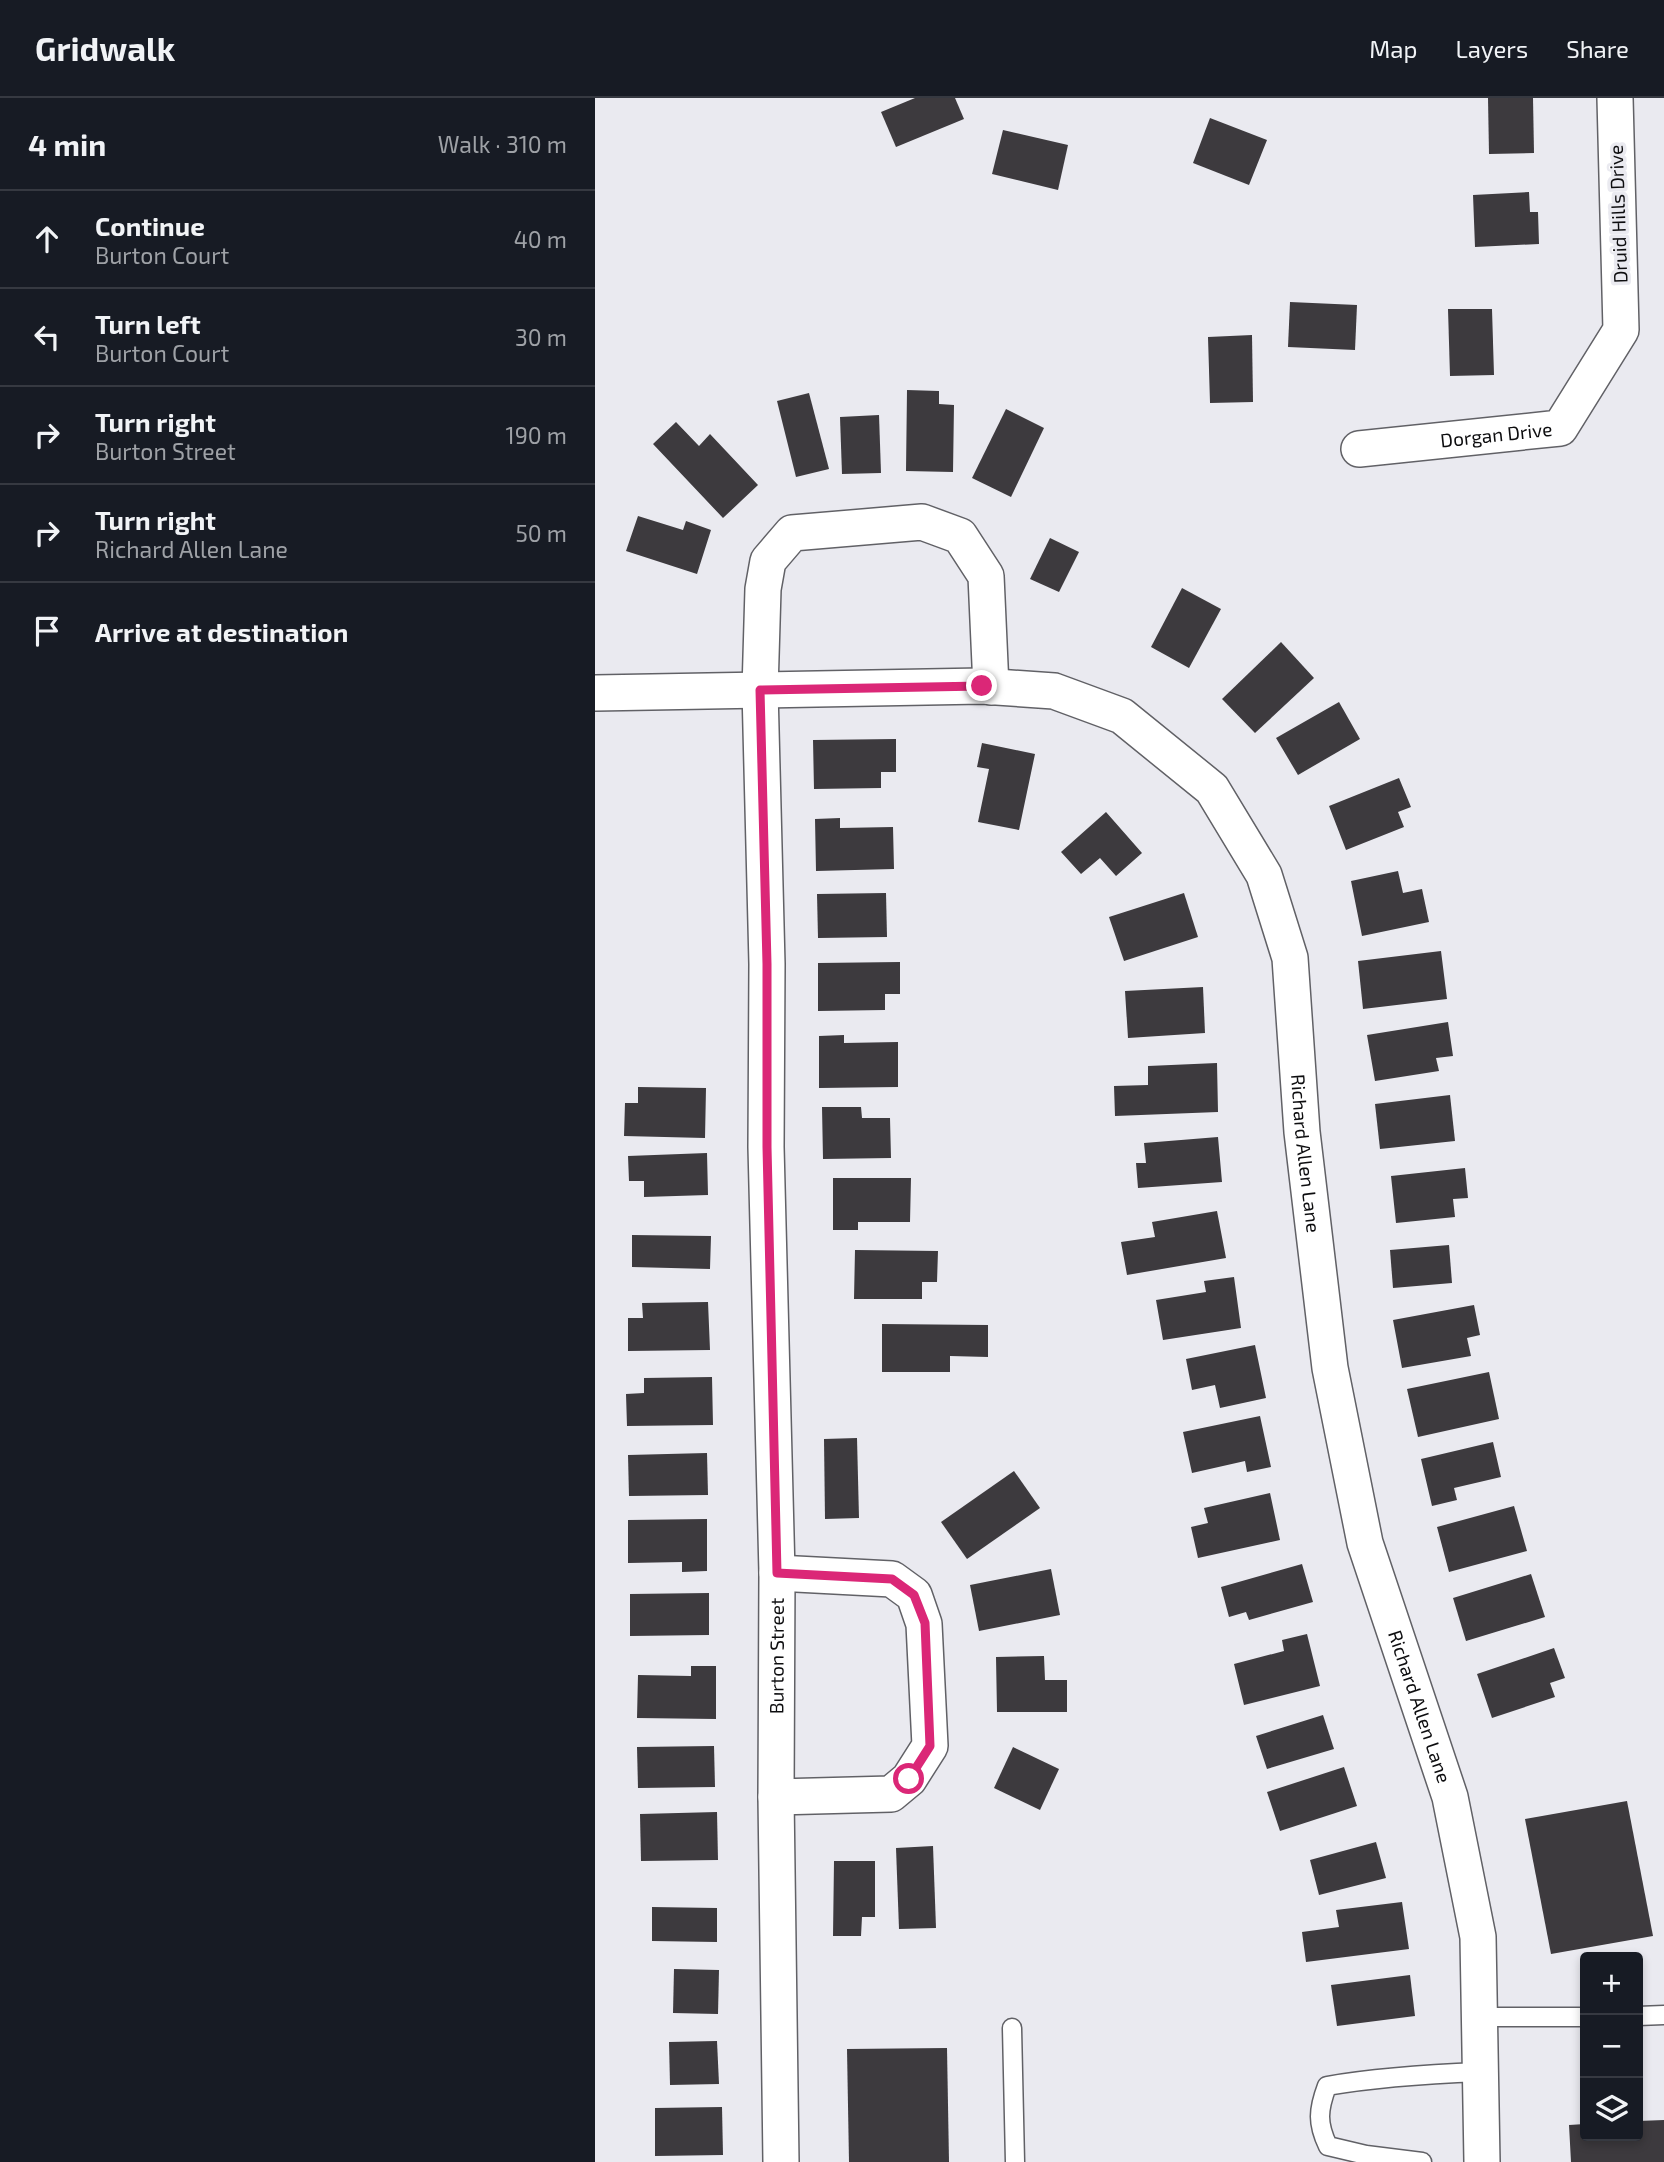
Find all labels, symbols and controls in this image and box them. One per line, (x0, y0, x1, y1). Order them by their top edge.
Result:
text: Gridwalk (35, 28, 175, 68)
text: Map (1369, 34, 1417, 63)
text: Layers (1455, 34, 1528, 63)
text: Share (1566, 34, 1629, 63)
text: 4 min (28, 126, 106, 162)
text: Walk · 310 m (438, 130, 567, 158)
street label: Druid Hills Drive (1604, 144, 1631, 284)
text: Continue (95, 210, 205, 241)
icon: ahead (28, 220, 66, 258)
text: 40 m (514, 225, 567, 253)
text: Burton Court (95, 241, 229, 269)
text: Turn left (95, 308, 201, 339)
icon: left (28, 318, 66, 356)
text: 30 m (515, 323, 567, 351)
text: Burton Court (95, 339, 229, 367)
text: Turn right (95, 406, 216, 437)
icon: right (28, 416, 66, 454)
street label: Dorgan Drive (1439, 417, 1553, 451)
text: 190 m (506, 421, 567, 449)
text: Burton Street (95, 437, 236, 465)
text: Turn right (95, 504, 216, 535)
icon: right (28, 514, 66, 552)
text: 50 m (516, 519, 567, 547)
text: Richard Allen Lane (95, 535, 288, 563)
icon: arrive (28, 612, 66, 650)
text: Arrive at destination (95, 616, 348, 647)
route end (966, 670, 997, 701)
street label: Richard Allen Lane (1287, 1073, 1326, 1234)
street label: Burton Street (764, 1598, 788, 1714)
street label: Richard Allen Lane (1384, 1627, 1456, 1786)
route start (893, 1763, 924, 1794)
map controls (1580, 1952, 1643, 2141)
button: + (1580, 1952, 1643, 2015)
button: − (1580, 2015, 1643, 2078)
button: layers (1580, 2078, 1643, 2141)

